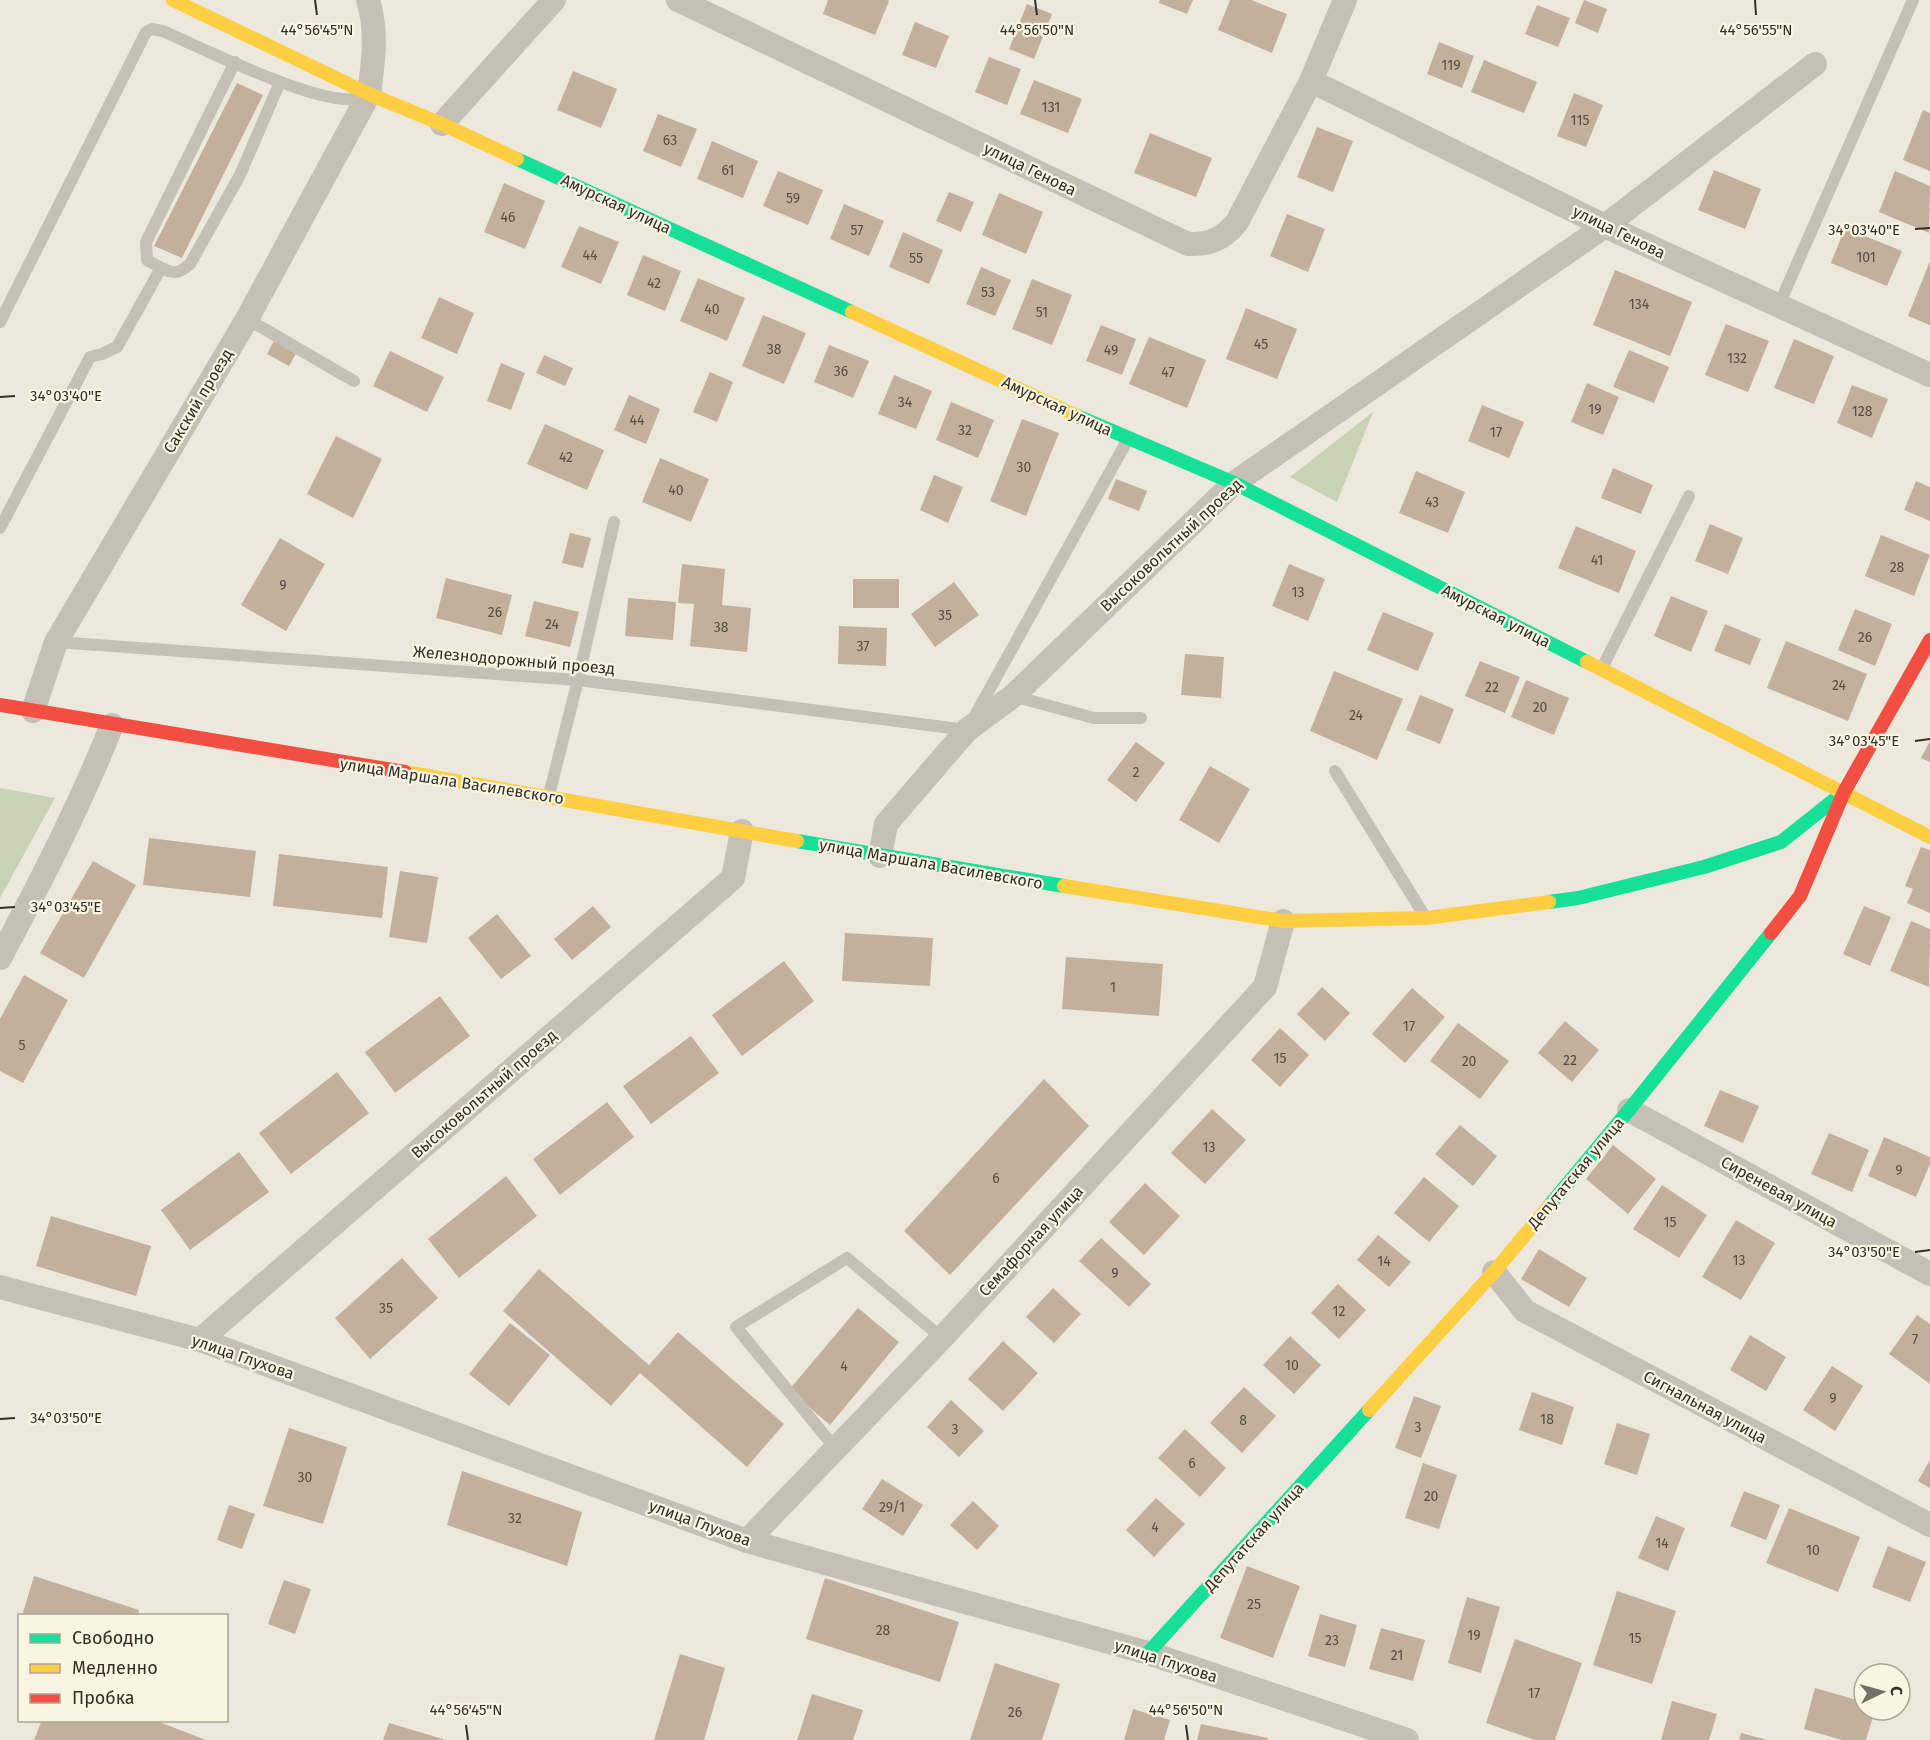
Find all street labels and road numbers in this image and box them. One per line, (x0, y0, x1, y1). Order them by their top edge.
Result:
street label: улица Генова (981, 138, 1079, 200)
street label: Амурская улица (558, 170, 674, 238)
street label: улица Генова (1570, 201, 1668, 263)
street label: Сакский проезд (159, 345, 237, 457)
street label: Амурская улица (999, 372, 1115, 440)
street label: Высоковольтный проезд (1096, 474, 1246, 616)
street label: Амурская улица (1439, 580, 1553, 652)
street label: Железнодорожный проезд (412, 642, 616, 678)
street label: улица Маршала Василевского (339, 754, 565, 808)
street label: улица Маршала Василевского (818, 835, 1044, 893)
street label: Высоковольтный проезд (407, 1026, 561, 1162)
street label: Депутатская улица (1523, 1113, 1628, 1233)
street label: Сиреневая улица (1718, 1152, 1840, 1232)
street label: Семафорная улица (975, 1182, 1087, 1300)
street label: улица Глухова (189, 1331, 297, 1383)
street label: Сигнальная улица (1640, 1367, 1770, 1447)
street label: Депутатская улица (1200, 1479, 1308, 1596)
street label: улица Глухова (646, 1496, 754, 1550)
street label: улица Глухова (1112, 1635, 1220, 1687)

